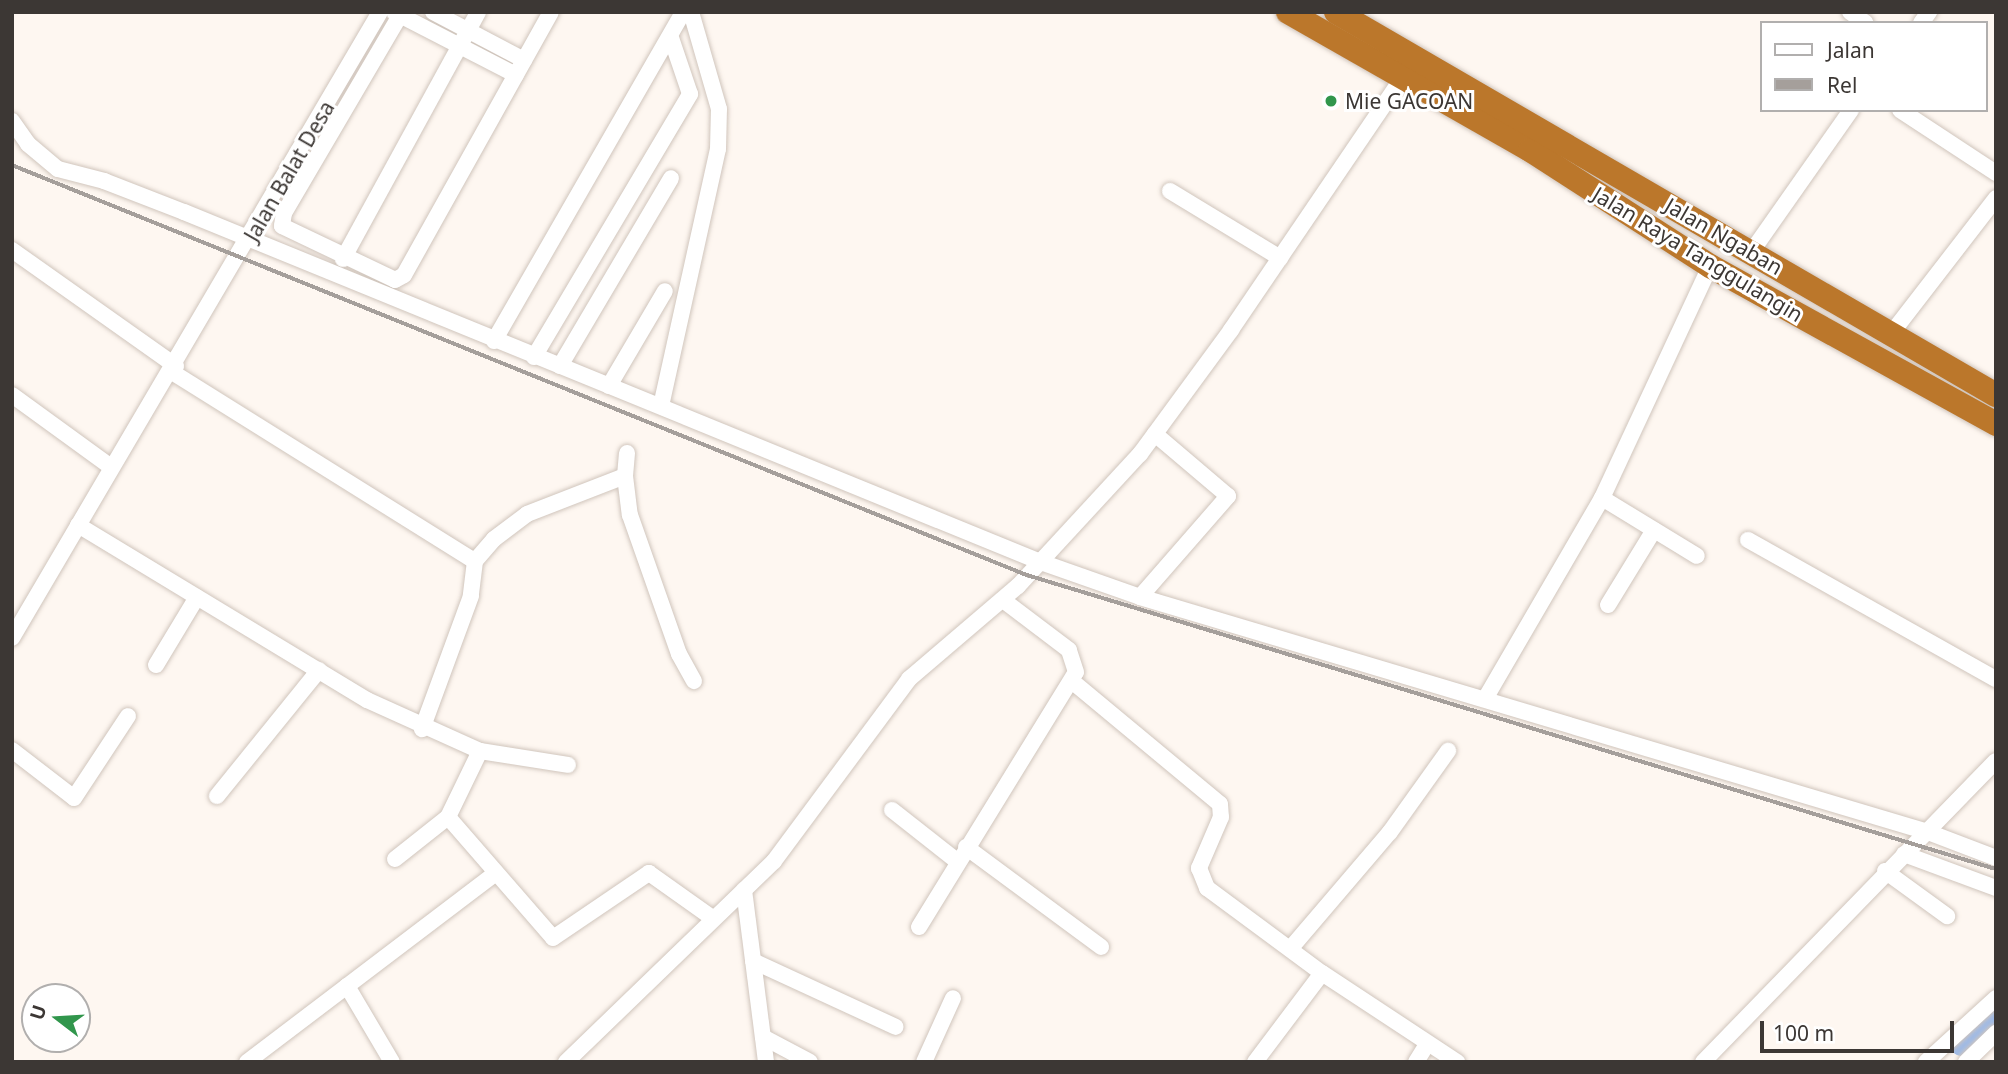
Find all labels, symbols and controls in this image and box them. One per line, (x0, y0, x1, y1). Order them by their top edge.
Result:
legend (1759, 21, 1987, 112)
text: Jalan (1827, 36, 1875, 64)
text: Rel (1827, 71, 1857, 99)
place label: Mie GACOAN (1345, 88, 1473, 114)
marker: Mie GACOAN (1323, 93, 1339, 109)
street label: Jalan Balat Desa (239, 96, 339, 246)
street label: Jalan Raya Tanggulangin (1588, 181, 1808, 327)
street label: Jalan Ngaban (1661, 192, 1787, 280)
north arrow (21, 983, 91, 1053)
text: U (23, 1002, 52, 1023)
scale bar (1763, 1007, 1957, 1052)
text: 100 m (1773, 1019, 1834, 1047)

